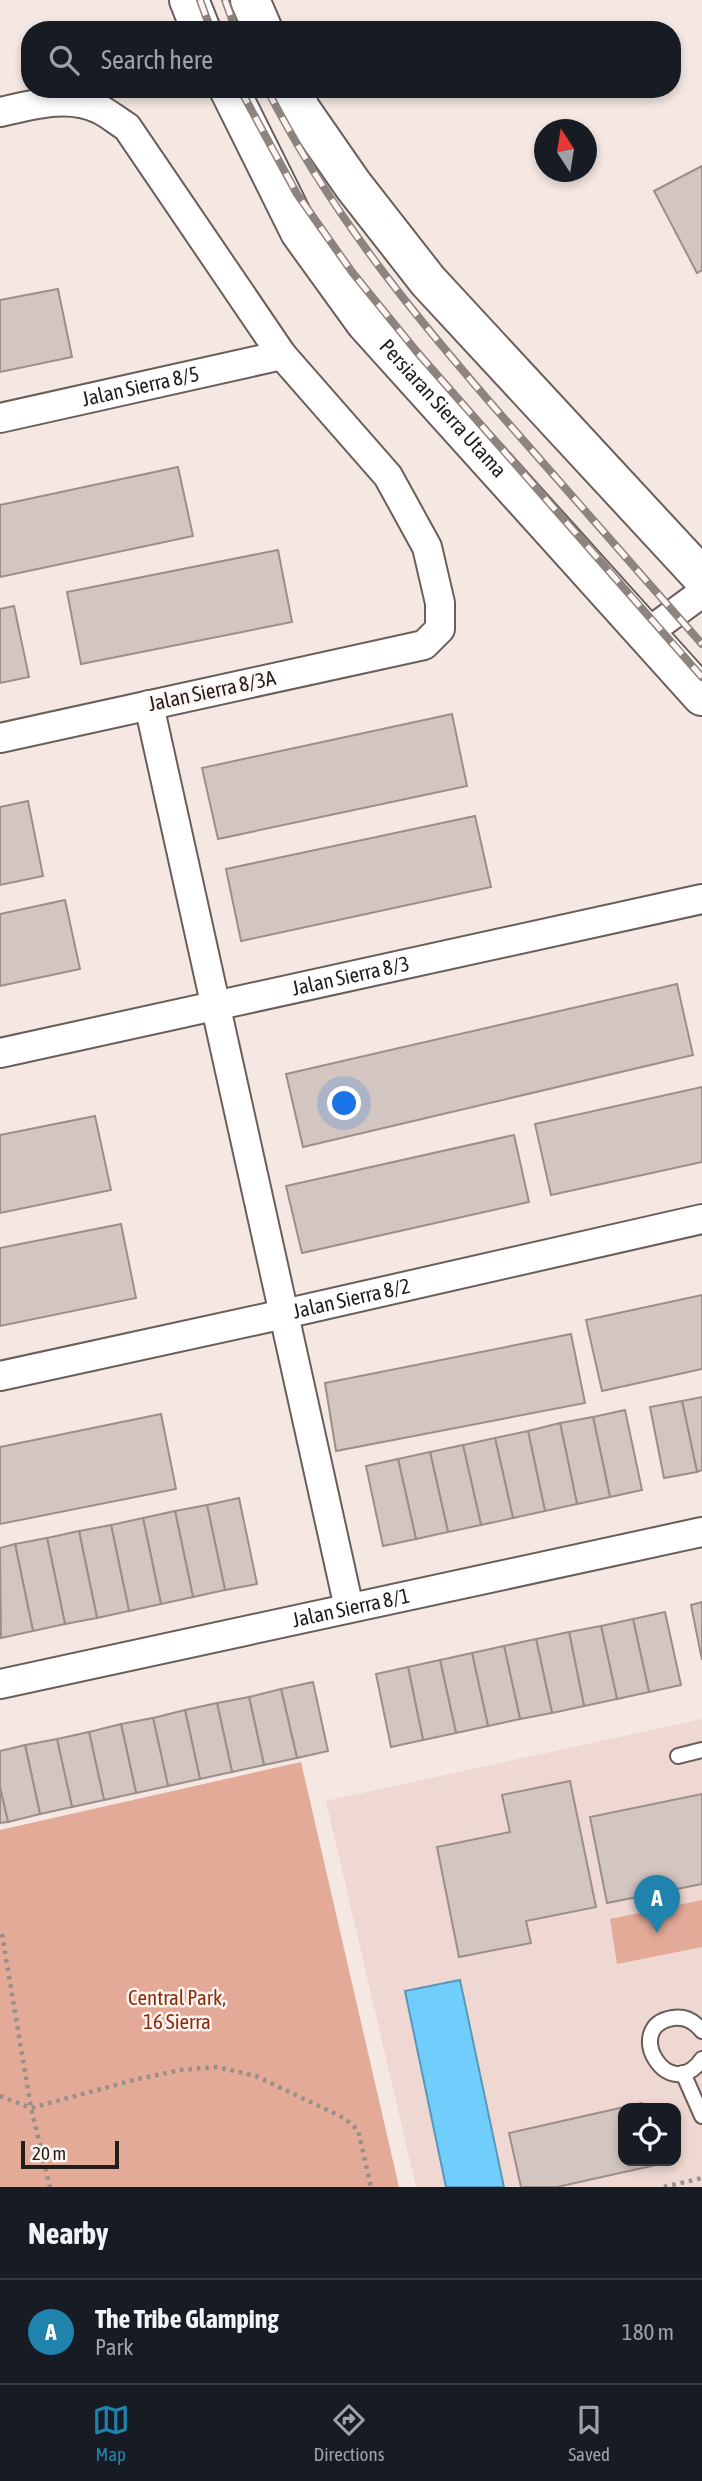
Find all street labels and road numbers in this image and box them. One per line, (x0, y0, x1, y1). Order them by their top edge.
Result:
street label: Persiaran Sierra Utama (375, 334, 512, 482)
street label: Jalan Sierra 8/5 (79, 361, 201, 410)
street label: Jalan Sierra 8/3A (146, 665, 278, 715)
street label: Jalan Sierra 8/3 (289, 951, 411, 1000)
street label: Jalan Sierra 8/2 (290, 1273, 412, 1323)
street label: Jalan Sierra 8/1 (290, 1583, 412, 1631)

